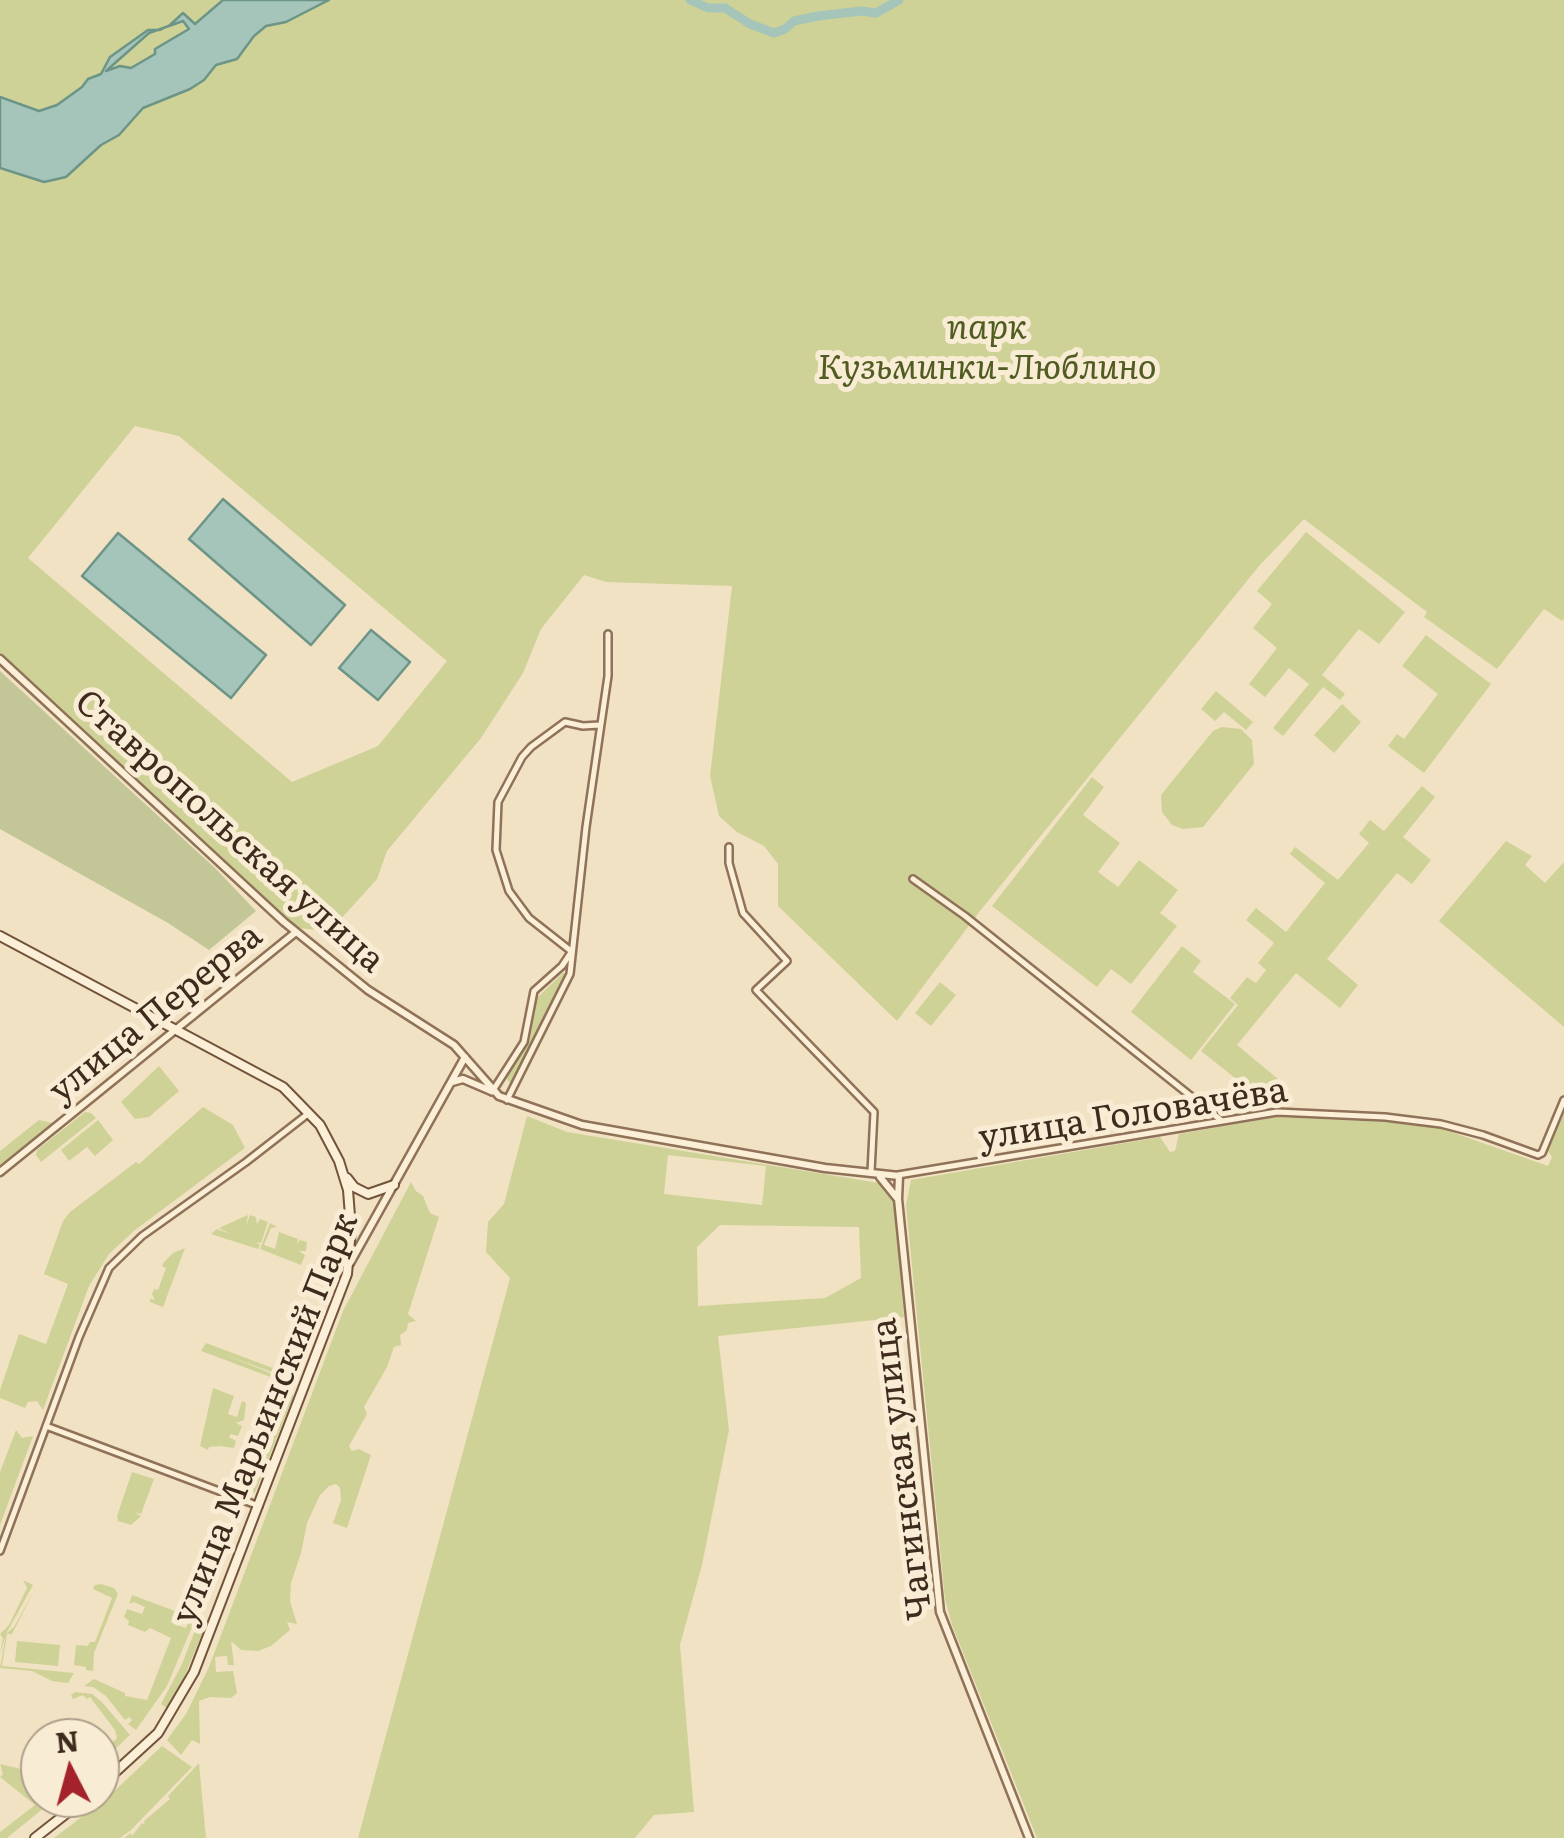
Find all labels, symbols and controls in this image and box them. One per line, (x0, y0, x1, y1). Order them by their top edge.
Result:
park label: парк Кузьминки-Люблино (817, 308, 1157, 390)
street label: Ставропольская улица (65, 682, 393, 982)
street label: улица Перерва (41, 915, 271, 1113)
street label: улица Головачёва (976, 1070, 1290, 1160)
street label: улица Марьинский Парк (164, 1207, 368, 1631)
street label: Чагинская улица (864, 1316, 942, 1622)
north arrow (20, 1718, 120, 1818)
text: N (53, 1718, 81, 1762)

